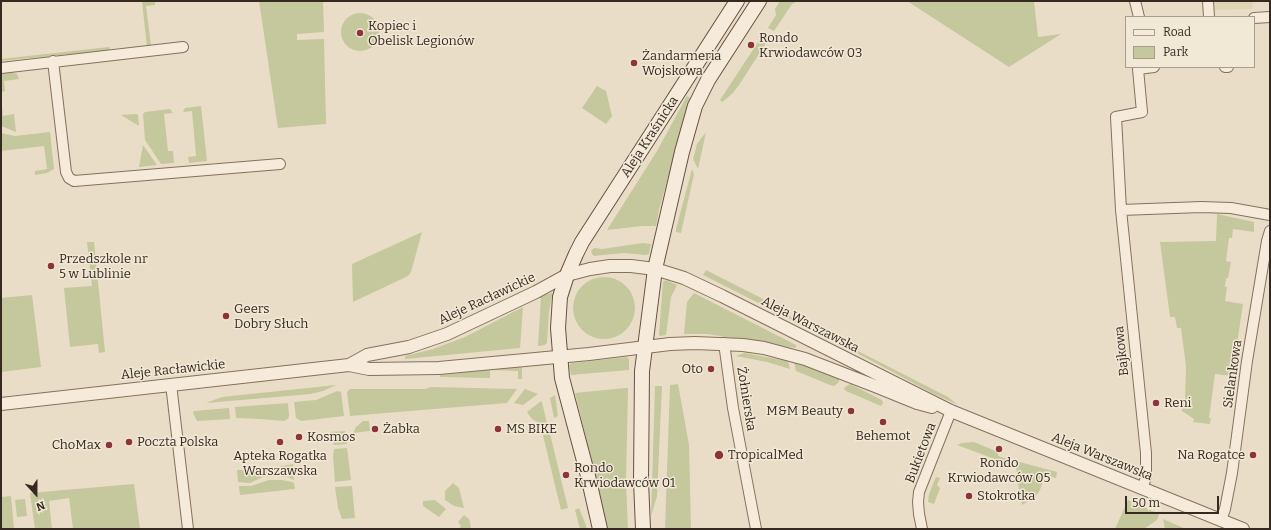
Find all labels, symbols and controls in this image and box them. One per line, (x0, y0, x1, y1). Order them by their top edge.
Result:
legend (1125, 16, 1255, 68)
place label: Kopiec i Obelisk Legionów (368, 18, 474, 49)
text: Road (1163, 25, 1191, 39)
marker: Kopiec i Obelisk Legionów (355, 28, 365, 38)
place label: Rondo Krwiodawców 03 (759, 30, 862, 61)
marker: Rondo Krwiodawców 03 (746, 40, 756, 50)
text: Park (1163, 45, 1188, 59)
place label: Żandarmeria Wojskowa (642, 48, 721, 79)
marker: Żandarmeria Wojskowa (629, 58, 639, 68)
street label: Aleja Kraśnicka (618, 94, 682, 180)
place label: Przedszkole nr 5 w Lublinie (59, 251, 148, 282)
marker: Przedszkole nr 5 w Lublinie (46, 261, 56, 271)
street label: Aleje Racławickie (436, 270, 538, 328)
street label: Aleja Warszawska (759, 294, 861, 356)
place label: Geers Dobry Słuch (234, 301, 308, 332)
marker: Geers Dobry Słuch (221, 311, 231, 321)
street label: Bajkowa (1112, 325, 1132, 377)
street label: Sielankowa (1220, 339, 1246, 409)
street label: Aleje Racławickie (120, 357, 226, 383)
place label: Oto (681, 361, 703, 377)
marker: Oto (706, 364, 716, 374)
street label: Żołnierska (733, 366, 759, 432)
place label: Reni (1164, 395, 1191, 411)
marker: Reni (1151, 398, 1161, 408)
place label: M&M Beauty (766, 403, 843, 419)
marker: M&M Beauty (846, 406, 856, 416)
marker: Behemot (878, 417, 888, 427)
place label: Żabka (383, 421, 420, 437)
place label: MS BIKE (506, 421, 557, 437)
street label: Bukietowa (902, 421, 940, 485)
marker: Żabka (370, 424, 380, 434)
marker: MS BIKE (493, 424, 503, 434)
place label: Behemot (855, 428, 911, 444)
place label: Kosmos (307, 429, 355, 445)
street label: Aleja Warszawska (1049, 430, 1155, 484)
marker: Kosmos (294, 432, 304, 442)
place label: Poczta Polska (137, 434, 218, 450)
place label: ChoMax (52, 437, 101, 453)
marker: Poczta Polska (124, 437, 134, 447)
marker: Apteka Rogatka Warszawska (275, 437, 285, 447)
marker: ChoMax (104, 440, 114, 450)
marker: Rondo Krwiodawców 05 (994, 444, 1004, 454)
place label: TropicalMed (728, 447, 803, 463)
place label: Na Rogatce (1177, 447, 1245, 463)
place label: Apteka Rogatka Warszawska (233, 448, 327, 479)
marker: TropicalMed (713, 449, 725, 461)
marker: Na Rogatce (1248, 450, 1258, 460)
place label: Rondo Krwiodawców 05 (948, 455, 1050, 486)
place label: Rondo Krwiodawców 01 (574, 460, 675, 491)
marker: Rondo Krwiodawców 01 (561, 470, 571, 480)
north arrow (16, 474, 56, 514)
place label: Stokrotka (977, 488, 1035, 504)
scale bar (1127, 488, 1221, 514)
marker: Stokrotka (964, 491, 974, 501)
text: 50 m (1132, 496, 1160, 510)
text: N (34, 498, 47, 513)

